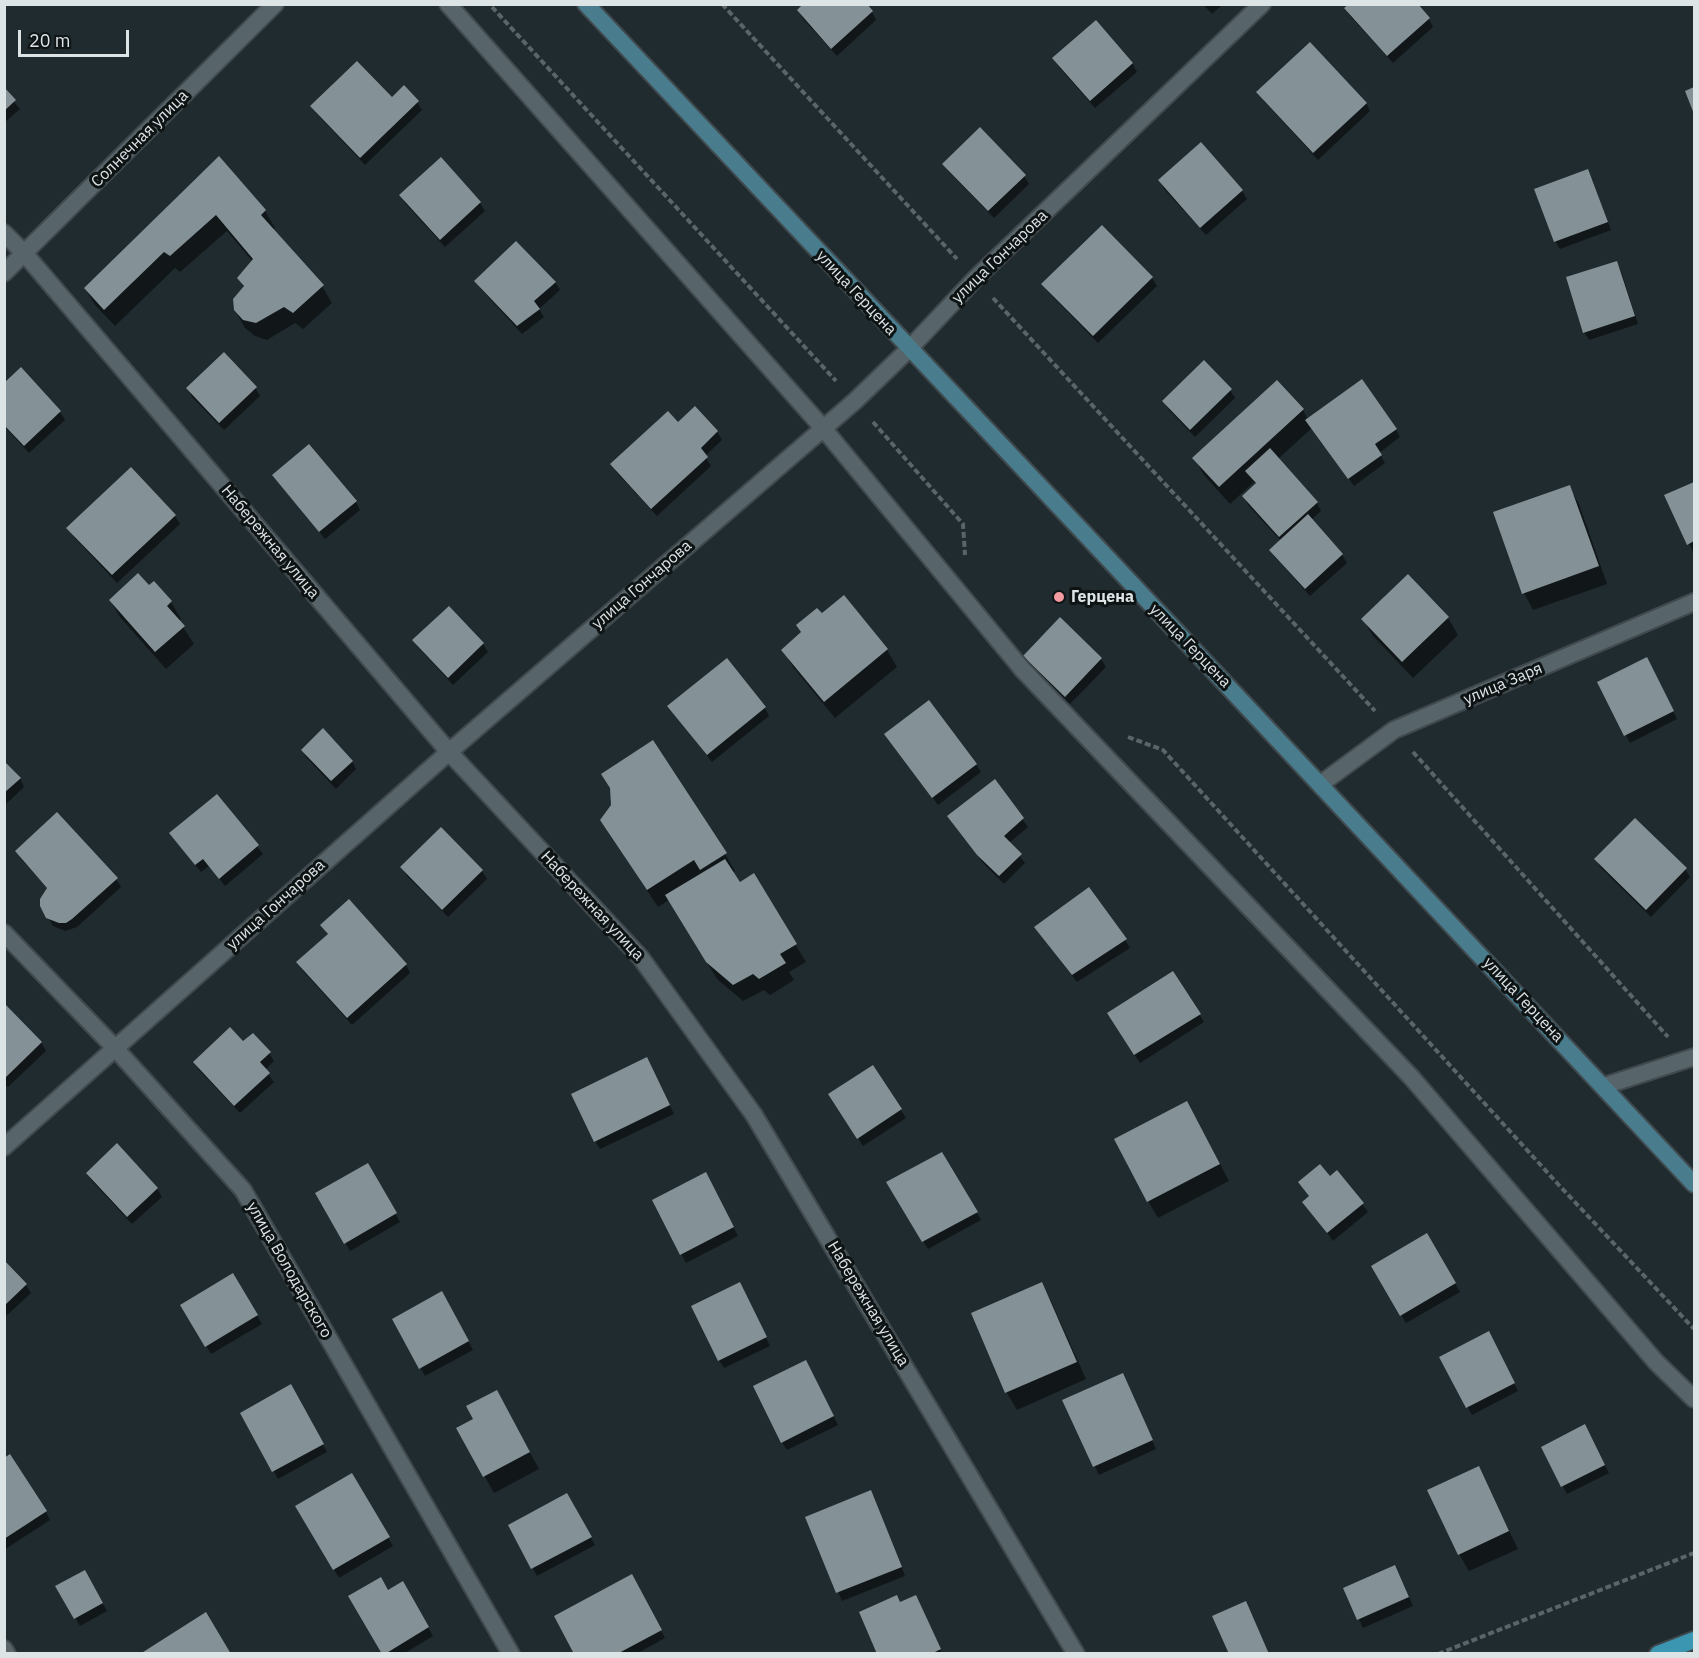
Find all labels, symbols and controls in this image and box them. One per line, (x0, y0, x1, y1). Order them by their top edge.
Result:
scale bar (21, 18, 132, 56)
text: 20 m (29, 29, 71, 52)
street label: Солнечная улица (88, 87, 192, 191)
street label: улица Гончарова (948, 206, 1052, 308)
street label: улица Герцена (812, 247, 900, 339)
street label: Набережная улица (217, 481, 323, 603)
street label: улица Гончарова (588, 537, 696, 633)
place label: Герцена (1071, 587, 1134, 607)
marker: Герцена (1052, 590, 1066, 604)
street label: улица Герцена (1145, 600, 1235, 692)
street label: улица Заря (1461, 659, 1545, 709)
street label: Набережная улица (536, 847, 648, 965)
street label: улица Гончарова (223, 856, 329, 954)
street label: улица Герцена (1479, 954, 1567, 1046)
street label: улица Володарского (242, 1199, 336, 1341)
street label: Набережная улица (823, 1238, 913, 1370)

